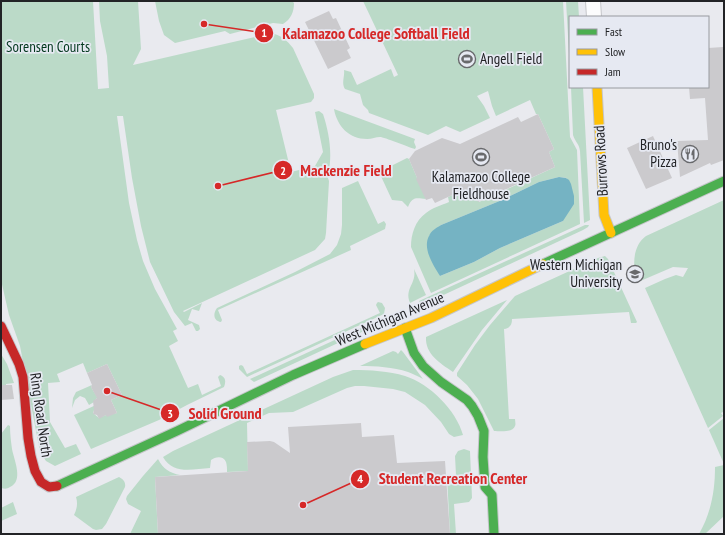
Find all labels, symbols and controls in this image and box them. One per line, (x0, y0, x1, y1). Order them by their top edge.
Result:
legend (569, 16, 709, 88)
callout: Kalamazoo College Softball Field (254, 19, 477, 47)
text: Kalamazoo College Softball Field (282, 23, 470, 43)
text: Fast (605, 24, 623, 39)
text: 1 (261, 25, 267, 40)
park label: Sorensen Courts (6, 37, 90, 56)
text: Slow (605, 44, 626, 59)
sports icon: Angell Field (457, 49, 477, 69)
place label: Angell Field (480, 49, 542, 68)
text: Jam (604, 64, 621, 79)
street label: Burrows Road (589, 125, 612, 197)
place label: Bruno's Pizza (640, 135, 677, 171)
restaurant icon: Bruno's Pizza (680, 144, 700, 164)
sports icon: Kalamazoo College Fieldhouse (471, 147, 491, 167)
callout: Mackenzie Field (273, 156, 400, 184)
text: Mackenzie Field (300, 160, 392, 180)
text: 2 (280, 163, 286, 178)
place label: Kalamazoo College Fieldhouse (432, 167, 530, 203)
place label: Western Michigan University (530, 255, 622, 291)
school or university icon: Western Michigan University (625, 264, 645, 284)
street label: West Michigan Avenue (333, 287, 447, 350)
street label: Ring Road North (26, 371, 57, 458)
callout: Solid Ground (160, 399, 270, 427)
text: Solid Ground (188, 403, 262, 423)
text: 3 (167, 406, 173, 421)
callout: Student Recreation Center (350, 465, 535, 493)
text: Student Recreation Center (379, 468, 528, 488)
text: 4 (357, 471, 363, 486)

